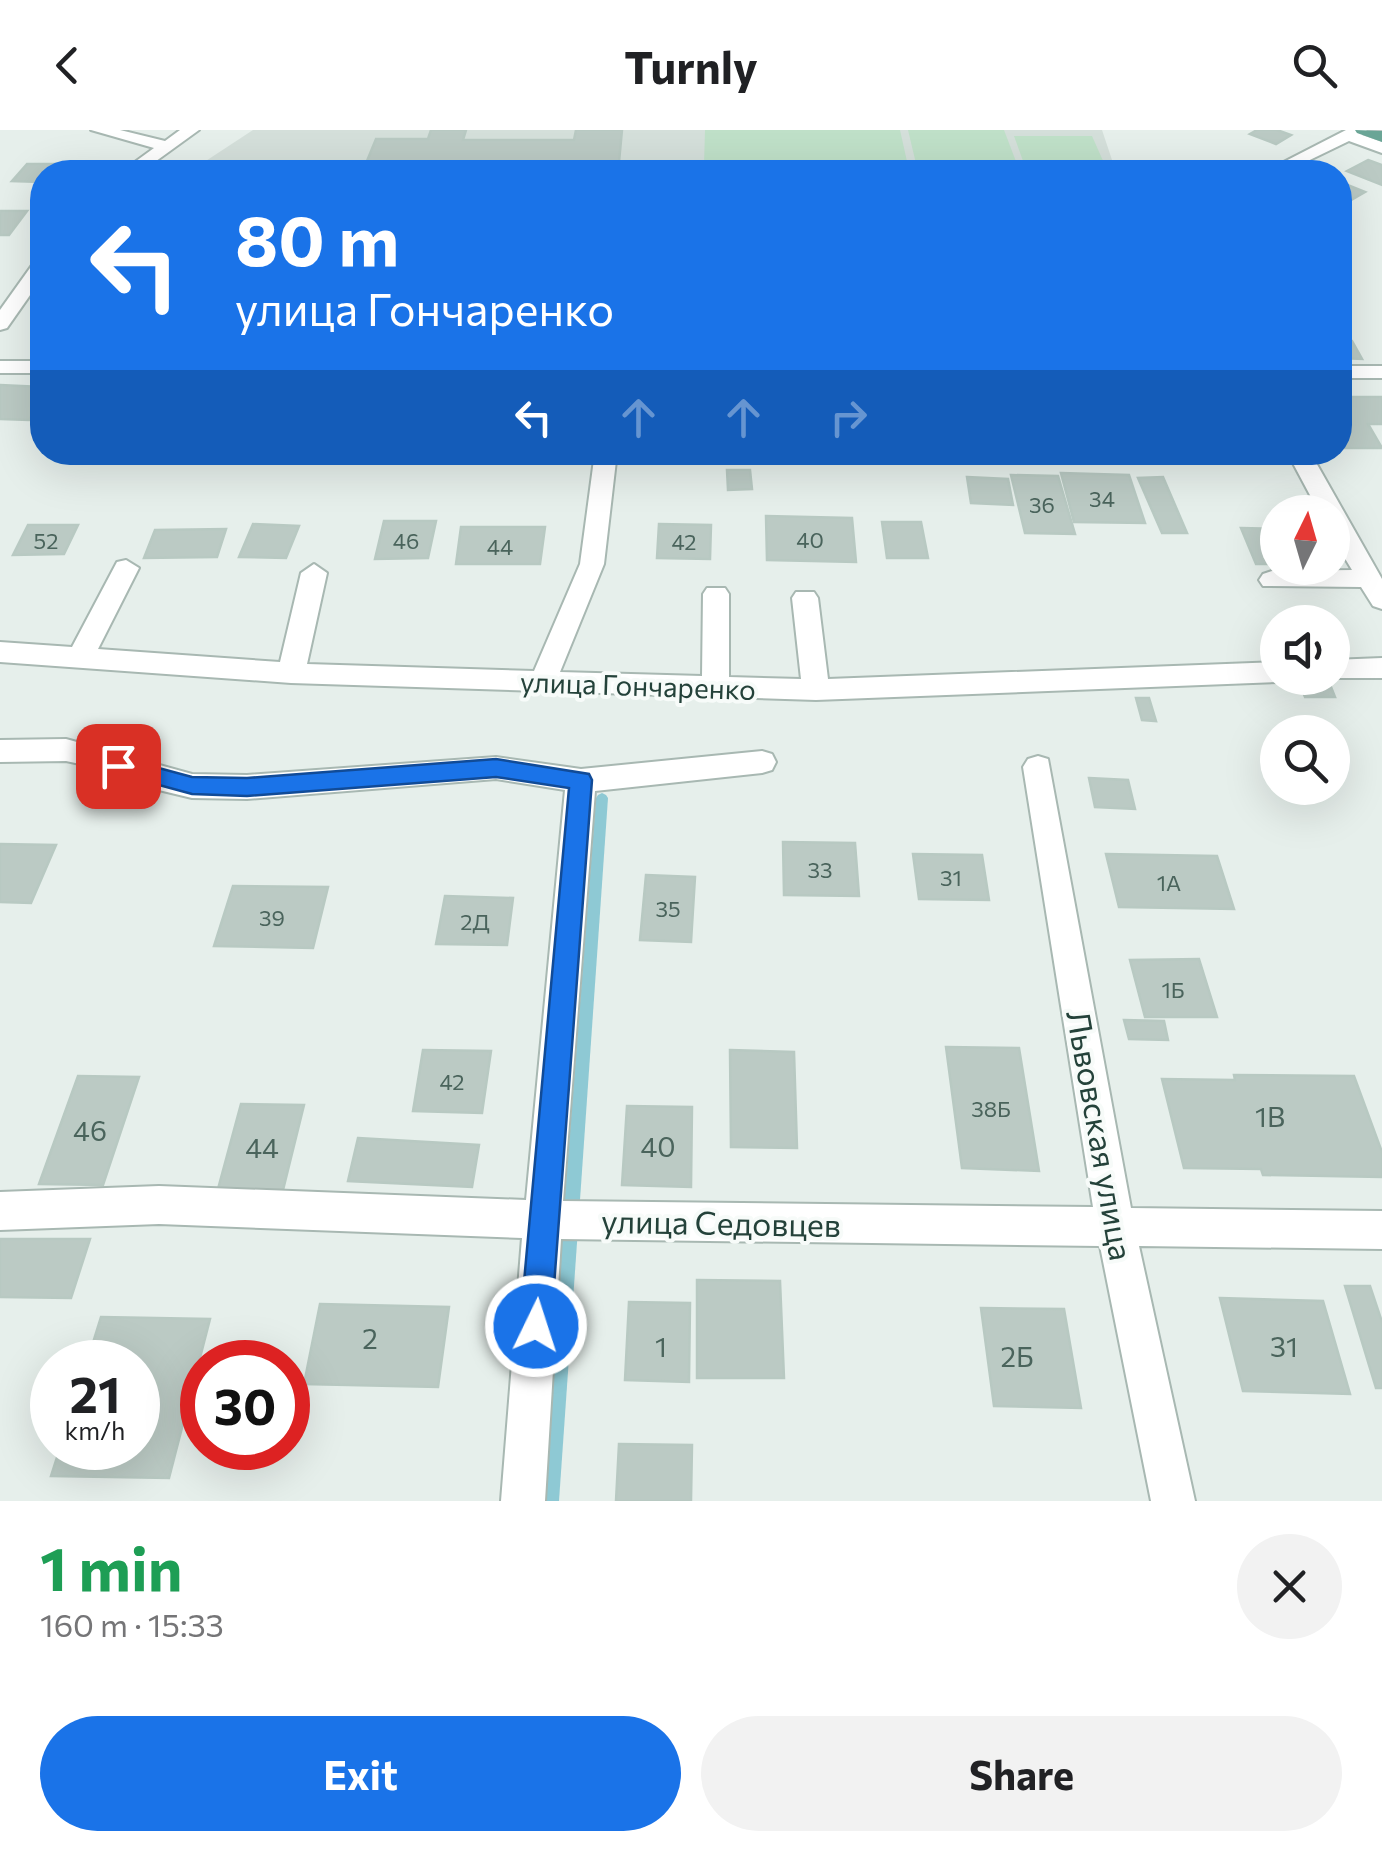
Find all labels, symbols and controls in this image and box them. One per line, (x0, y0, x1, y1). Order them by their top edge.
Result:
icon: back (40, 38, 95, 93)
text: Turnly (624, 38, 758, 93)
icon: search (1287, 38, 1342, 93)
text: 80 m (235, 195, 399, 280)
icon: left (70, 200, 200, 330)
text: улица Гончаренко (235, 280, 614, 335)
icon: left (506, 390, 561, 445)
icon: ahead (611, 390, 666, 445)
icon: ahead (716, 390, 771, 445)
icon: right (821, 390, 876, 445)
house number: 34 (1089, 485, 1115, 512)
house number: 36 (1029, 491, 1055, 518)
north arrow (1260, 495, 1350, 585)
map controls (1260, 495, 1350, 805)
house number: 40 (796, 526, 824, 553)
house number: 52 (34, 527, 58, 554)
house number: 46 (393, 527, 419, 554)
house number: 42 (671, 528, 697, 555)
house number: 44 (487, 533, 513, 560)
button: sound (1260, 605, 1350, 695)
street label: улица Гончаренко (520, 664, 756, 706)
button: search (1260, 715, 1350, 805)
pin (76, 724, 161, 809)
icon: arrive (91, 739, 146, 794)
house number: 33 (807, 856, 833, 883)
house number: 31 (940, 864, 962, 891)
house number: 1А (1157, 869, 1181, 896)
house number: 35 (655, 895, 681, 922)
house number: 39 (259, 904, 285, 931)
house number: 2Д (460, 908, 490, 935)
house number: 1Б (1161, 976, 1185, 1003)
street label: Львовская улица (1059, 1007, 1143, 1263)
house number: 42 (439, 1068, 465, 1095)
house number: 38Б (971, 1095, 1011, 1122)
house number: 1В (1255, 1099, 1285, 1133)
house number: 46 (73, 1113, 107, 1147)
house number: 40 (640, 1129, 676, 1163)
house number: 44 (245, 1130, 279, 1164)
street label: улица Седовцев (601, 1200, 841, 1244)
position arrow (484, 1274, 588, 1378)
house number: 2 (362, 1321, 378, 1355)
house number: 1 (655, 1329, 667, 1363)
house number: 31 (1270, 1329, 1298, 1363)
house number: 2Б (1000, 1339, 1034, 1373)
speed limit sign: 30 (180, 1340, 310, 1470)
text: 21 (69, 1362, 121, 1423)
text: km/h (65, 1415, 125, 1445)
text: 1 min (40, 1530, 182, 1603)
button: close (1237, 1534, 1342, 1639)
text: 160 m · 15:33 (40, 1604, 224, 1644)
button: Exit (40, 1716, 681, 1831)
button: Share (701, 1716, 1342, 1831)

